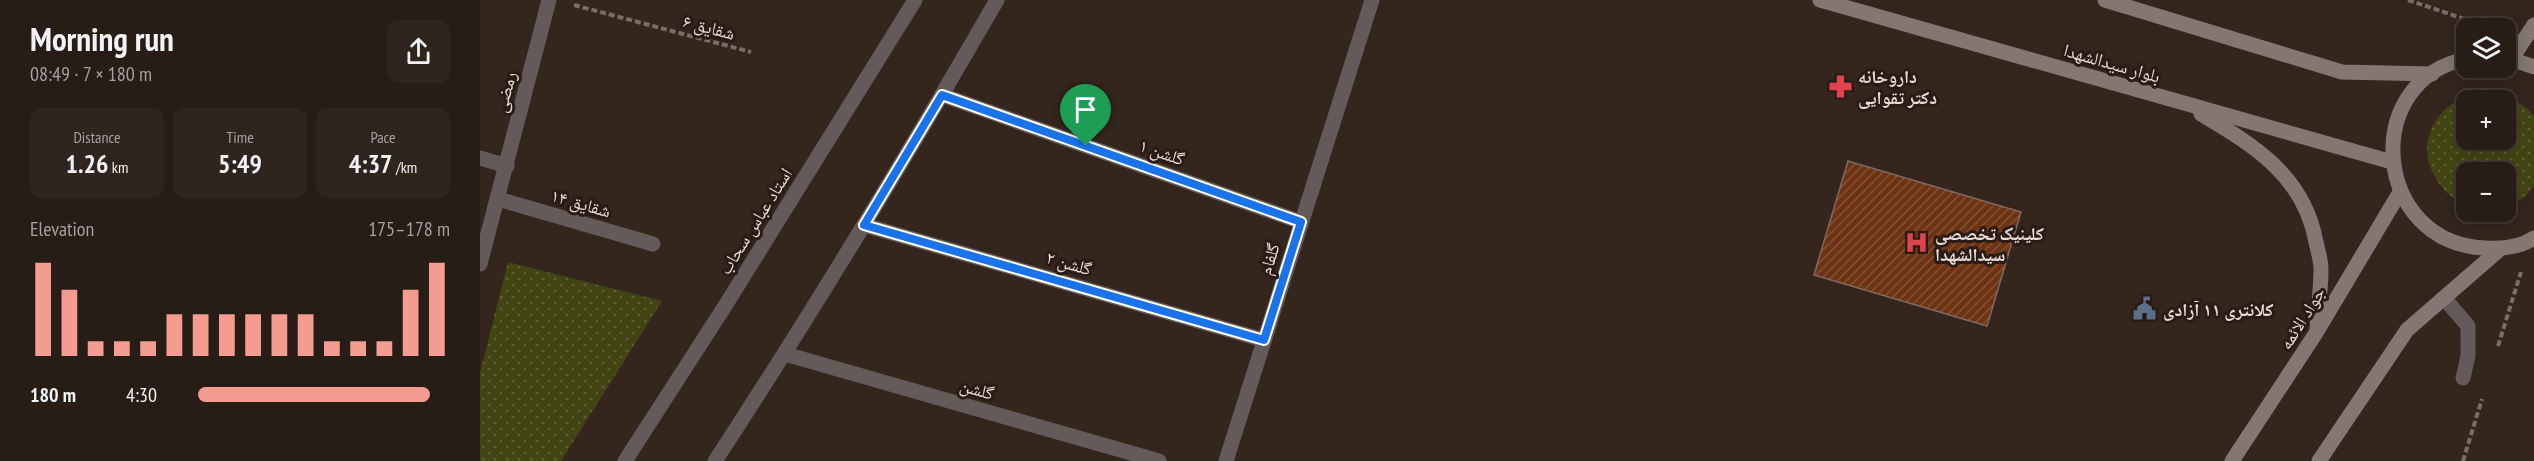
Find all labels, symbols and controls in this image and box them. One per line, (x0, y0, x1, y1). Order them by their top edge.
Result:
street label: شقایق ۶ (680, 9, 738, 45)
text: Morning run (30, 17, 174, 60)
map controls (2456, 18, 2516, 222)
button: layers (2456, 18, 2516, 78)
button: share (387, 20, 450, 83)
street label: بلوار سیدالشهدا (2061, 38, 2163, 88)
text: 08:49 · 7 × 180 m (30, 61, 152, 87)
place label: داروخانه دکتر تقوایی (1858, 65, 1937, 109)
street label: رمضی (489, 69, 521, 115)
pharmacy icon: داروخانه دکتر تقوایی (1827, 73, 1853, 99)
pin (1060, 84, 1111, 146)
button: + (2456, 90, 2516, 150)
icon: arrive (1069, 93, 1102, 126)
text: Distance (73, 127, 121, 147)
text: Time (226, 127, 254, 147)
text: Pace (370, 127, 396, 147)
street label: گلشن ۱ (1136, 134, 1188, 171)
text: 1.26 (66, 147, 108, 180)
text: 5:49 (218, 147, 262, 180)
text: 4:37 (349, 147, 393, 180)
text: km (108, 157, 128, 177)
text: /km (393, 157, 417, 177)
button: − (2456, 162, 2516, 222)
street label: استاد عباس سحاب (713, 163, 797, 279)
street label: شقایق ۱۴ (548, 184, 614, 222)
text: Elevation (30, 216, 94, 242)
text: 175–178 m (368, 216, 450, 242)
place label: کلینیک تخصصی سیدالشهدا (1935, 222, 2044, 266)
hospital icon: کلینیک تخصصی سیدالشهدا (1904, 230, 1930, 256)
street label: گلفام (1253, 240, 1286, 278)
street label: گلشن ۲ (1044, 246, 1095, 281)
street label: جواد الائمه (2274, 282, 2330, 354)
public building icon: کلانتری ۱۱ آزادی (2132, 296, 2158, 322)
place label: کلانتری ۱۱ آزادی (2163, 298, 2274, 321)
street label: گلشن (957, 373, 997, 405)
text: 180 m (30, 382, 76, 408)
text: 4:30 (126, 382, 157, 408)

